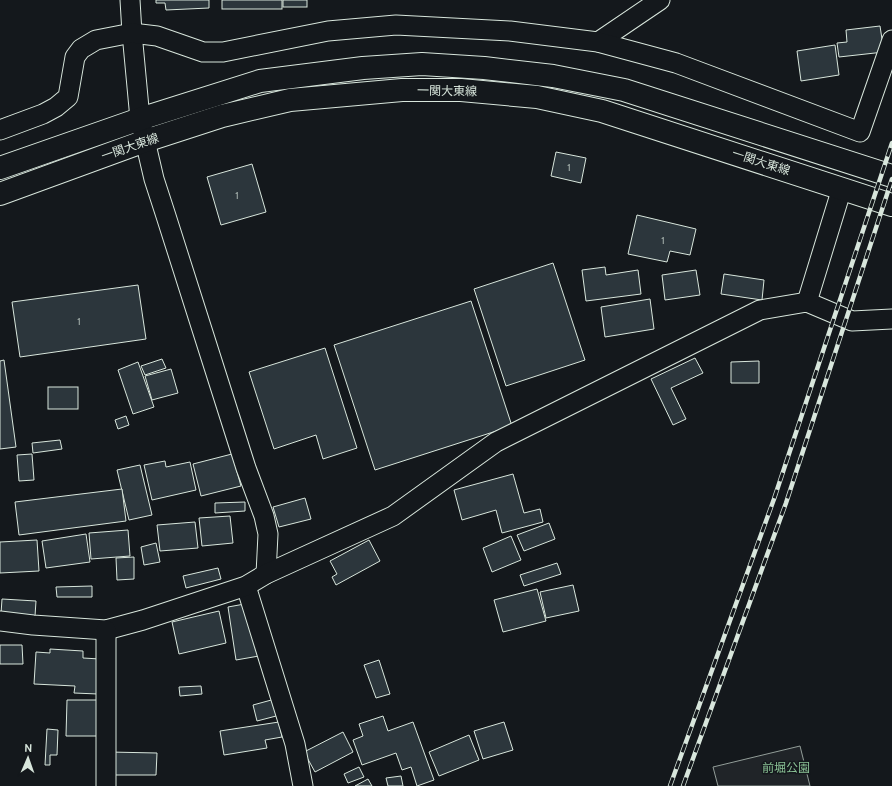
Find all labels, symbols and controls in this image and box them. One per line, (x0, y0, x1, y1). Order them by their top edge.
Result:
street label: 一関大東線 (417, 82, 477, 99)
street label: 一関大東線 (99, 130, 161, 163)
street label: 一関大東線 (730, 145, 792, 178)
house number: 1 (567, 161, 571, 174)
house number: 1 (235, 189, 239, 202)
house number: 1 (661, 234, 665, 247)
house number: 1 (77, 315, 81, 328)
north arrow (8, 738, 48, 778)
text: N (24, 741, 32, 755)
park label: 前堀公園 (762, 760, 810, 775)

